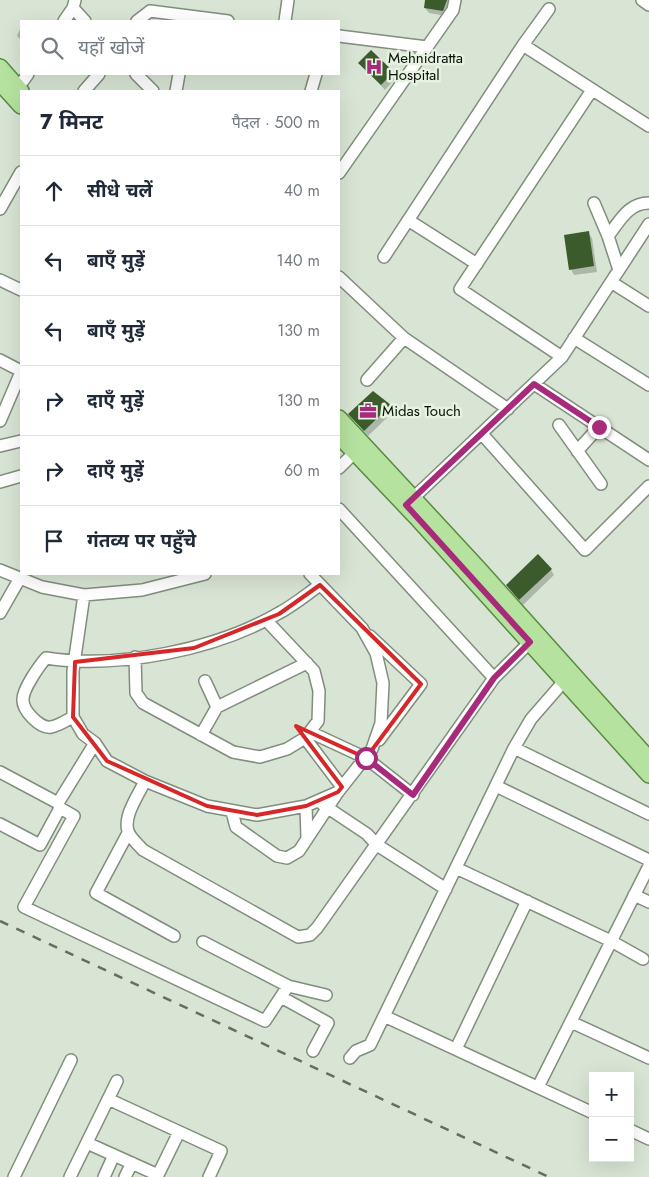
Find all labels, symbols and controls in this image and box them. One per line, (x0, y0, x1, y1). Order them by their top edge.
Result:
search box (20, 20, 340, 75)
icon: search (38, 34, 66, 62)
text: यहाँ खोजें (78, 34, 144, 61)
place label: Mehnidratta Hospital (388, 47, 463, 86)
hospital icon: Mehnidratta Hospital (364, 57, 384, 77)
text: 7 मिनट (40, 107, 103, 137)
text: पैदल · 500 m (232, 111, 320, 134)
icon: ahead (40, 177, 68, 205)
text: सीधे चलें (87, 177, 153, 204)
text: 40 m (284, 179, 320, 202)
icon: left (40, 247, 68, 275)
text: बाएँ मुड़ें (87, 247, 145, 274)
text: 140 m (277, 249, 320, 272)
icon: left (40, 317, 68, 345)
text: बाएँ मुड़ें (87, 317, 145, 344)
text: 130 m (277, 319, 320, 342)
icon: right (40, 387, 68, 415)
text: दाएँ मुड़ें (87, 387, 144, 414)
text: 130 m (277, 389, 320, 412)
place label: Midas Touch (382, 400, 461, 422)
office icon: Midas Touch (358, 401, 378, 421)
route end (588, 416, 611, 439)
icon: right (40, 457, 68, 485)
text: दाएँ मुड़ें (87, 457, 144, 484)
text: 60 m (284, 459, 320, 482)
icon: arrive (40, 527, 68, 555)
text: गंतव्य पर पहुँचे (87, 527, 196, 554)
route start (355, 747, 378, 770)
map controls (589, 1072, 634, 1162)
button: + (589, 1072, 634, 1117)
button: − (589, 1117, 634, 1162)

